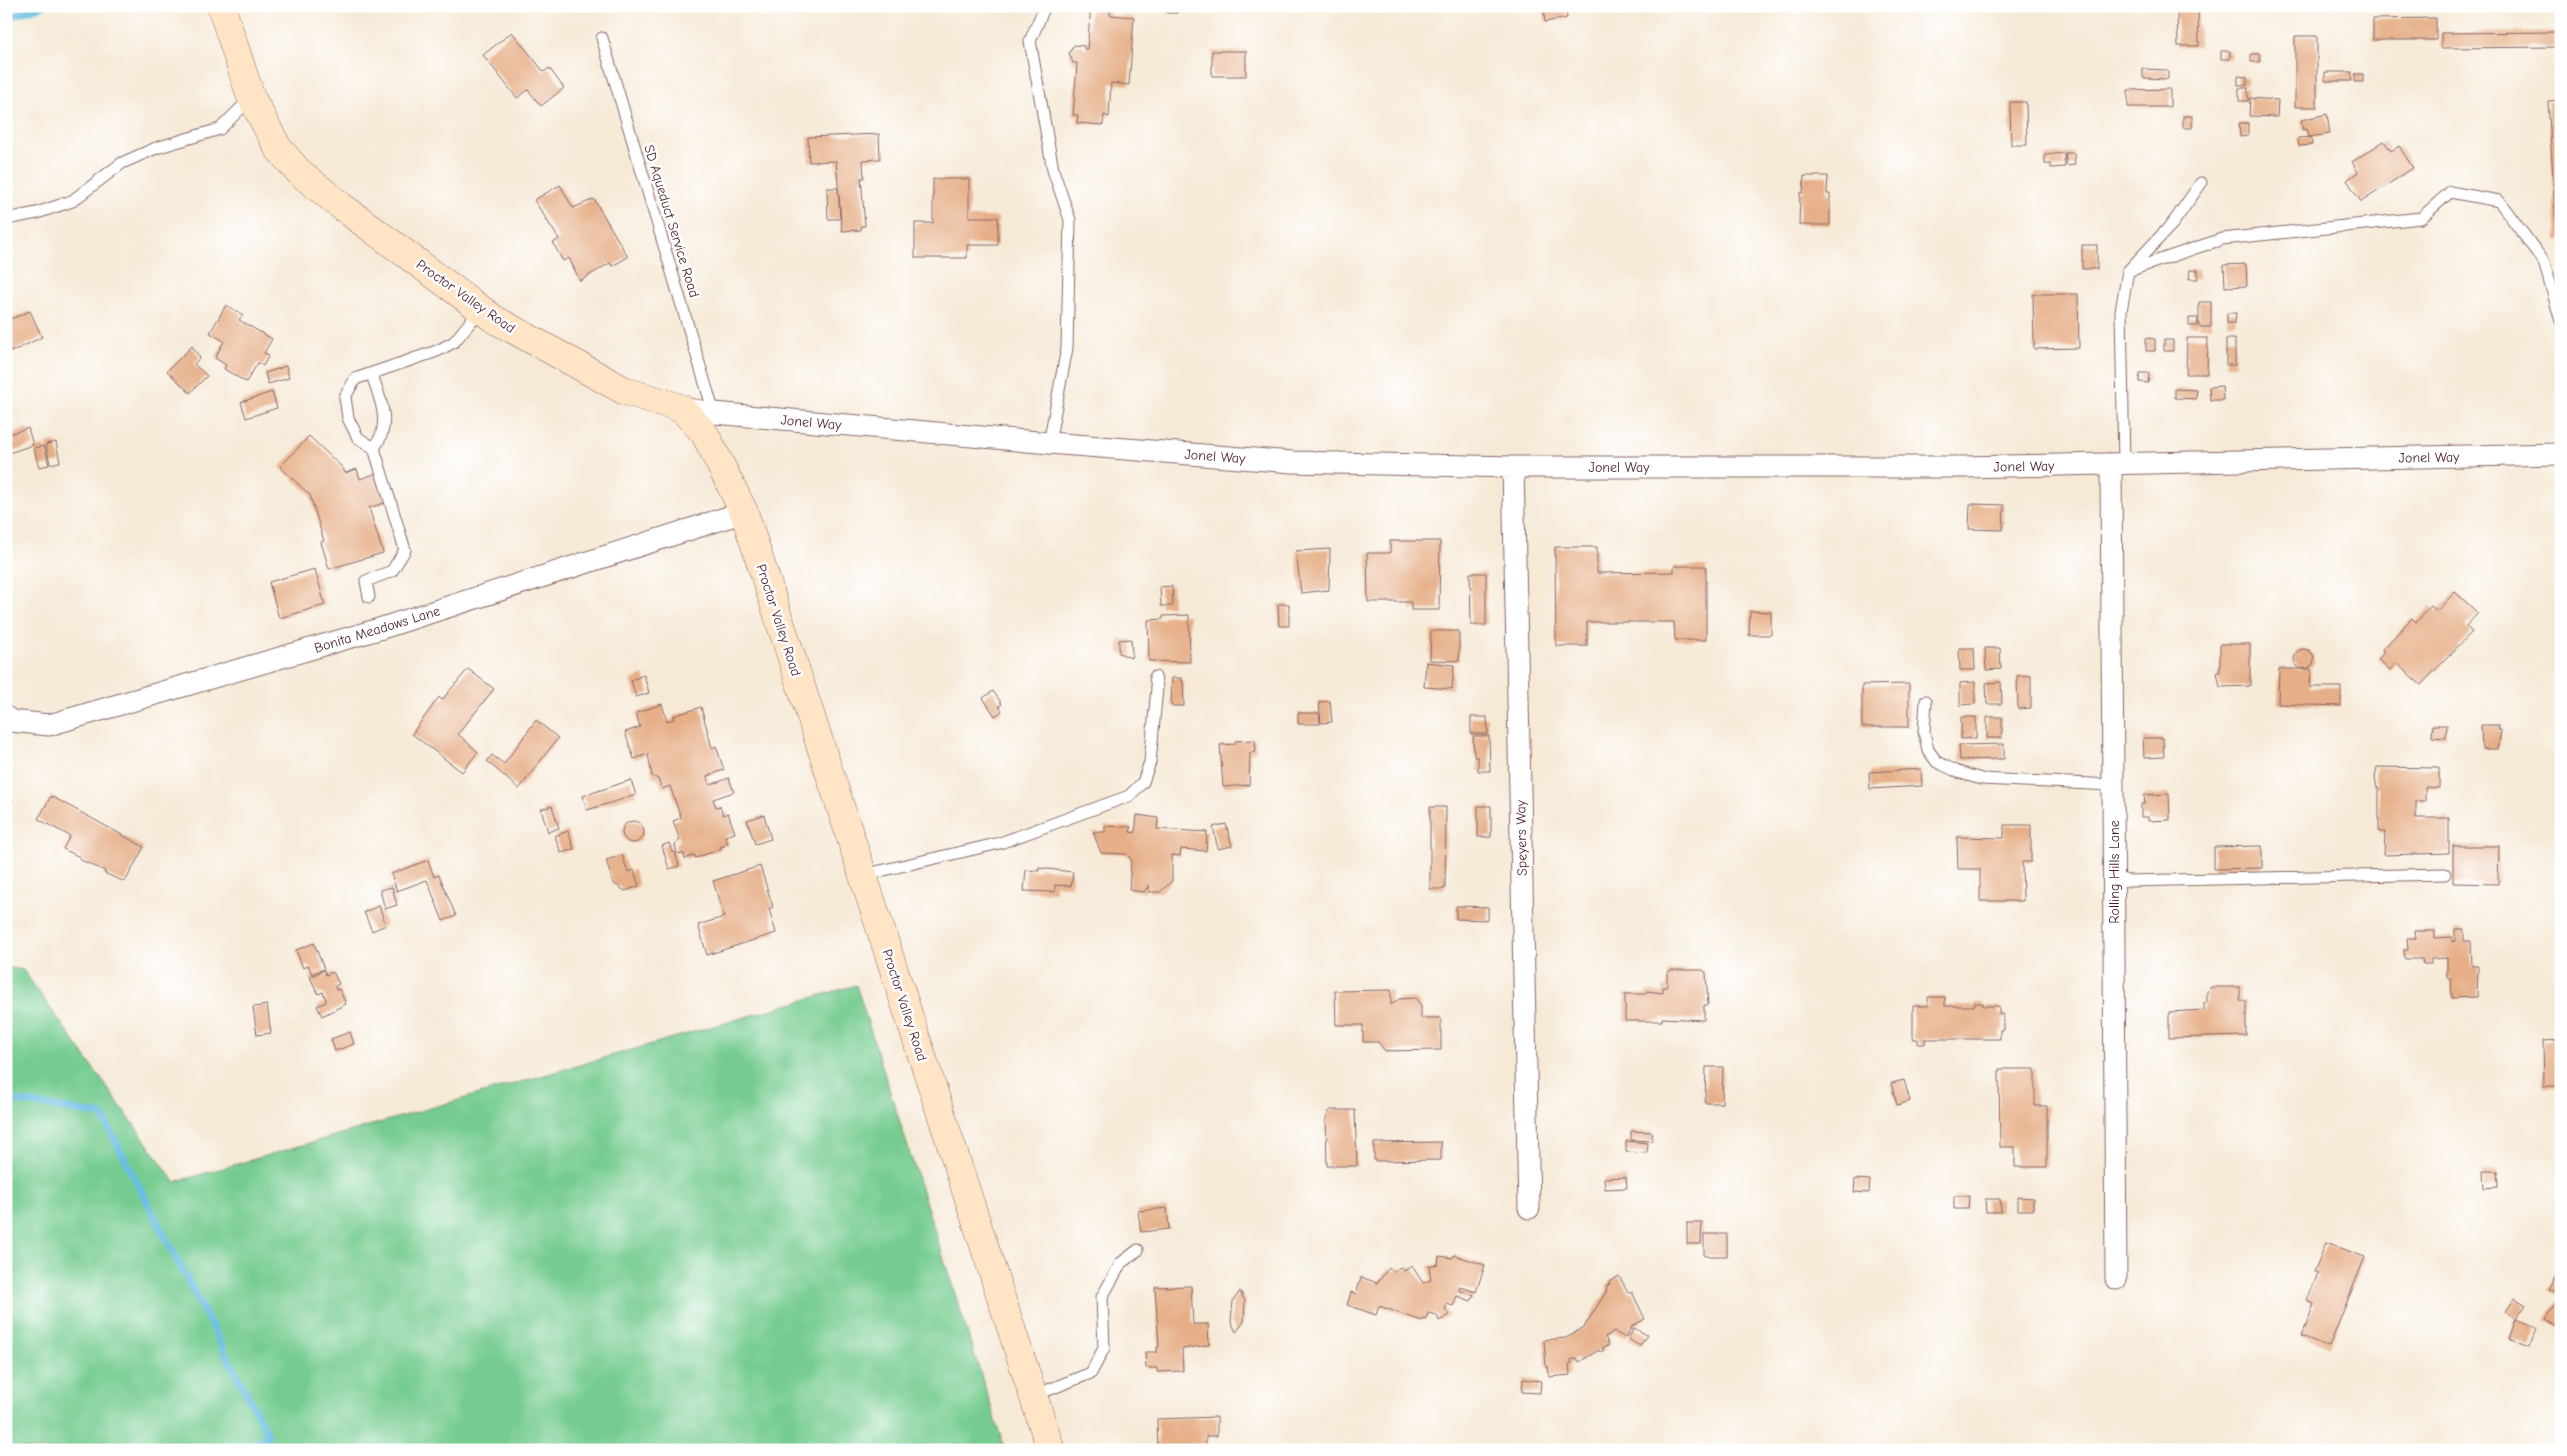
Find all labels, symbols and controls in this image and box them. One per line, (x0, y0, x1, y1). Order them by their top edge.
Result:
street label: SD Aqueduct Service Road (640, 143, 703, 300)
street label: Proctor Valley Road (413, 256, 518, 337)
street label: Jonel Way (780, 411, 843, 434)
street label: Jonel Way (1184, 446, 1247, 467)
street label: Jonel Way (2398, 448, 2460, 467)
street label: Jonel Way (1993, 457, 2055, 476)
street label: Jonel Way (1589, 459, 1650, 476)
street label: Proctor Valley Road (752, 562, 805, 678)
street label: Bonita Meadows Lane (312, 602, 442, 657)
street label: Speyers Way (1512, 799, 1531, 876)
street label: Rolling Hills Lane (2106, 820, 2123, 924)
street label: Proctor Valley Road (878, 947, 931, 1063)

